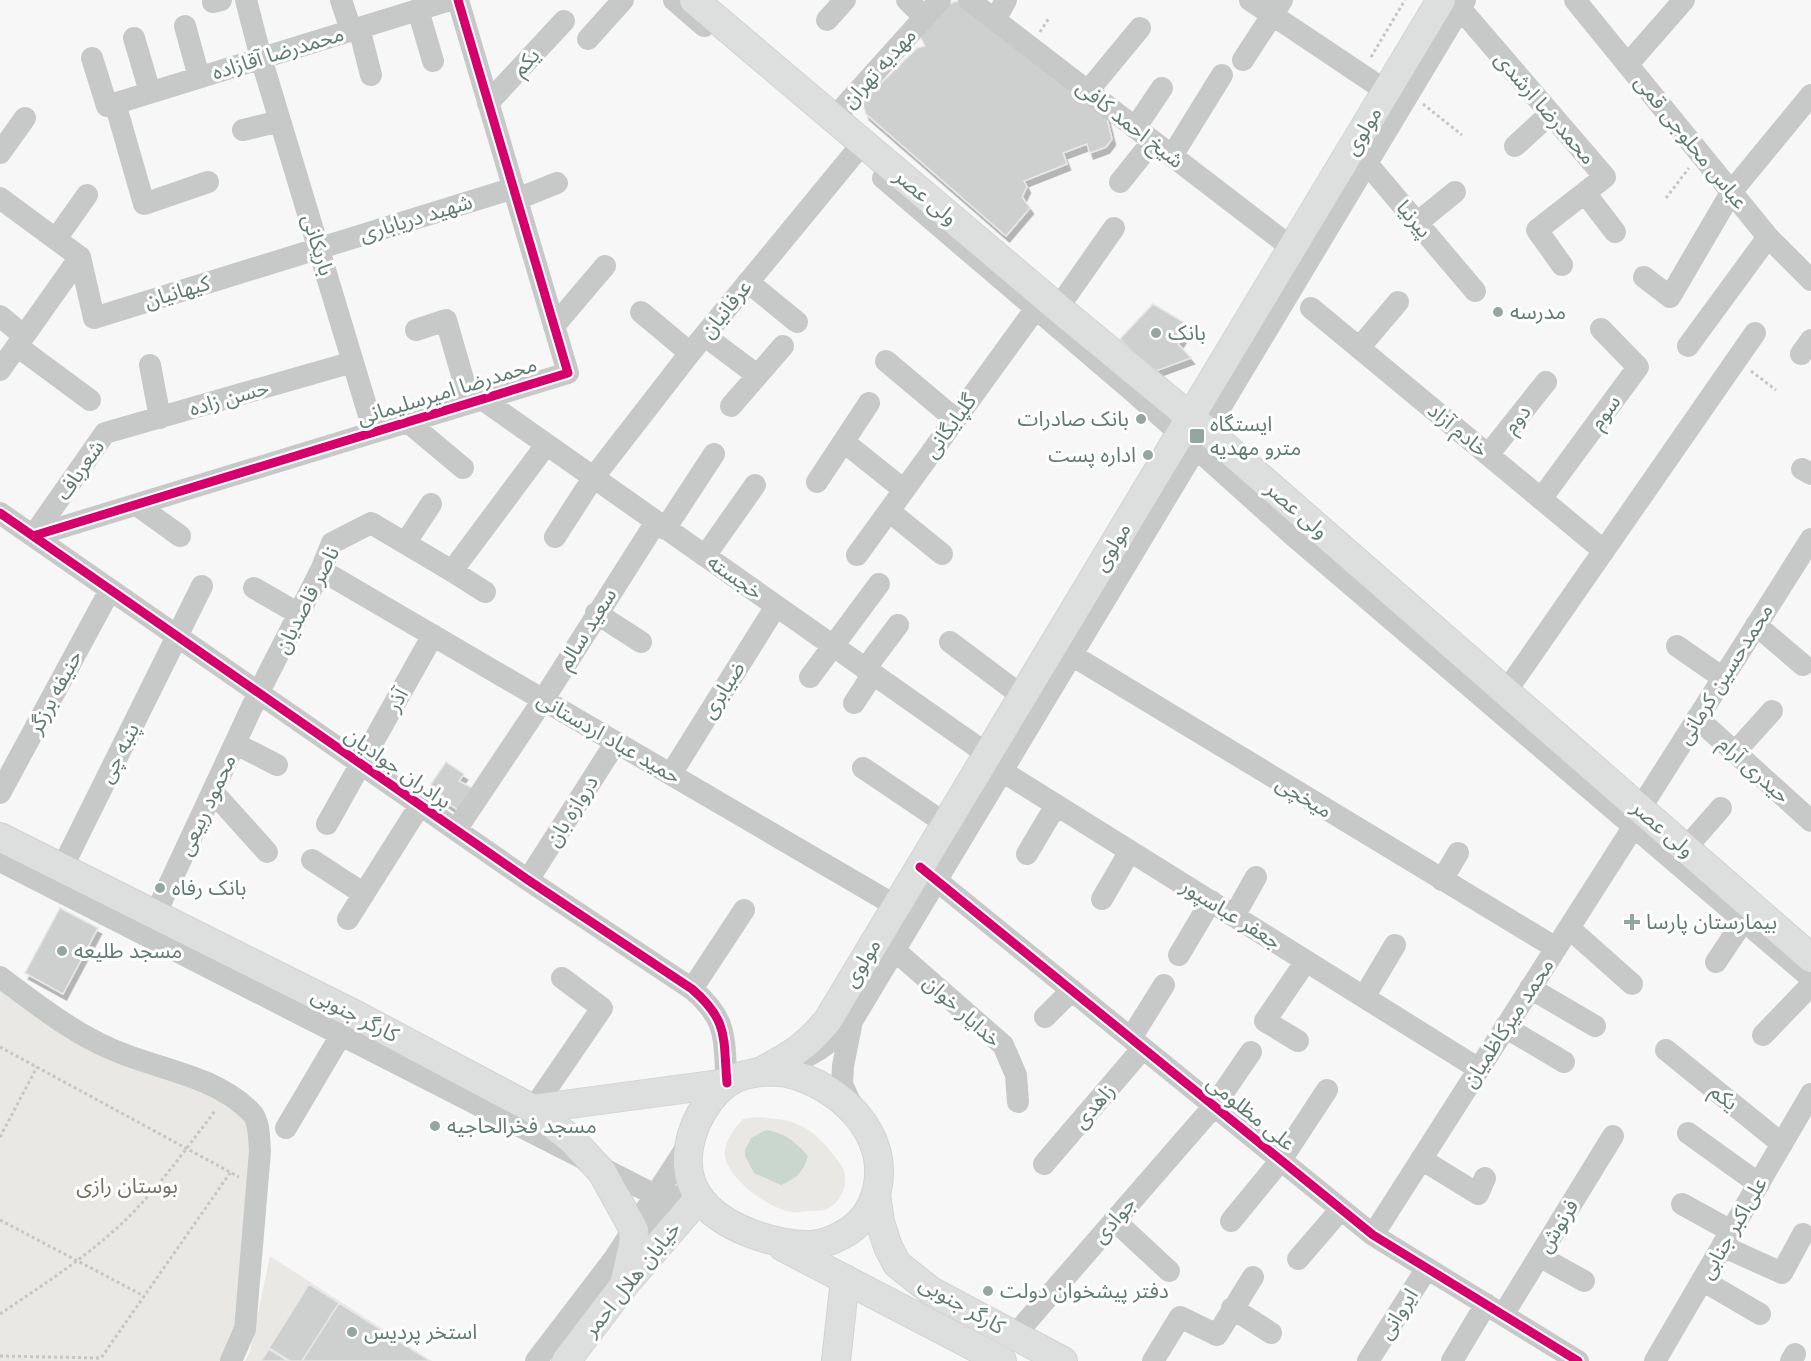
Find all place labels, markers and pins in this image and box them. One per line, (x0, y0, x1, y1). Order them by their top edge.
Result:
place label: مدرسه (1510, 298, 1566, 326)
marker: مدرسه (1491, 305, 1505, 319)
place label: بانک (1168, 319, 1206, 347)
marker: بانک (1149, 326, 1163, 340)
place label: بانک صادرات (1018, 405, 1129, 433)
place label: ایستگاه مترو مهدیه (1210, 410, 1301, 462)
marker: بانک صادرات (1134, 412, 1148, 426)
marker: ایستگاه مترو مهدیه (1188, 427, 1206, 445)
place label: اداره پست (1048, 441, 1136, 469)
marker: اداره پست (1141, 448, 1155, 462)
place label: بانک رفاه (172, 874, 246, 902)
marker: بانک رفاه (153, 881, 167, 895)
place label: بیمارستان پارسا (1646, 908, 1777, 936)
marker: بیمارستان پارسا (1623, 913, 1641, 931)
place label: مسجد طلیعه (74, 937, 182, 965)
marker: مسجد طلیعه (55, 944, 69, 958)
place label: مسجد فخرالحاجیه (447, 1112, 597, 1140)
marker: مسجد فخرالحاجیه (428, 1119, 442, 1133)
place label: دفتر پیشخوان دولت (1000, 1277, 1169, 1305)
marker: دفتر پیشخوان دولت (981, 1284, 995, 1298)
place label: استخر پردیس (364, 1318, 477, 1346)
marker: استخر پردیس (345, 1325, 359, 1339)

